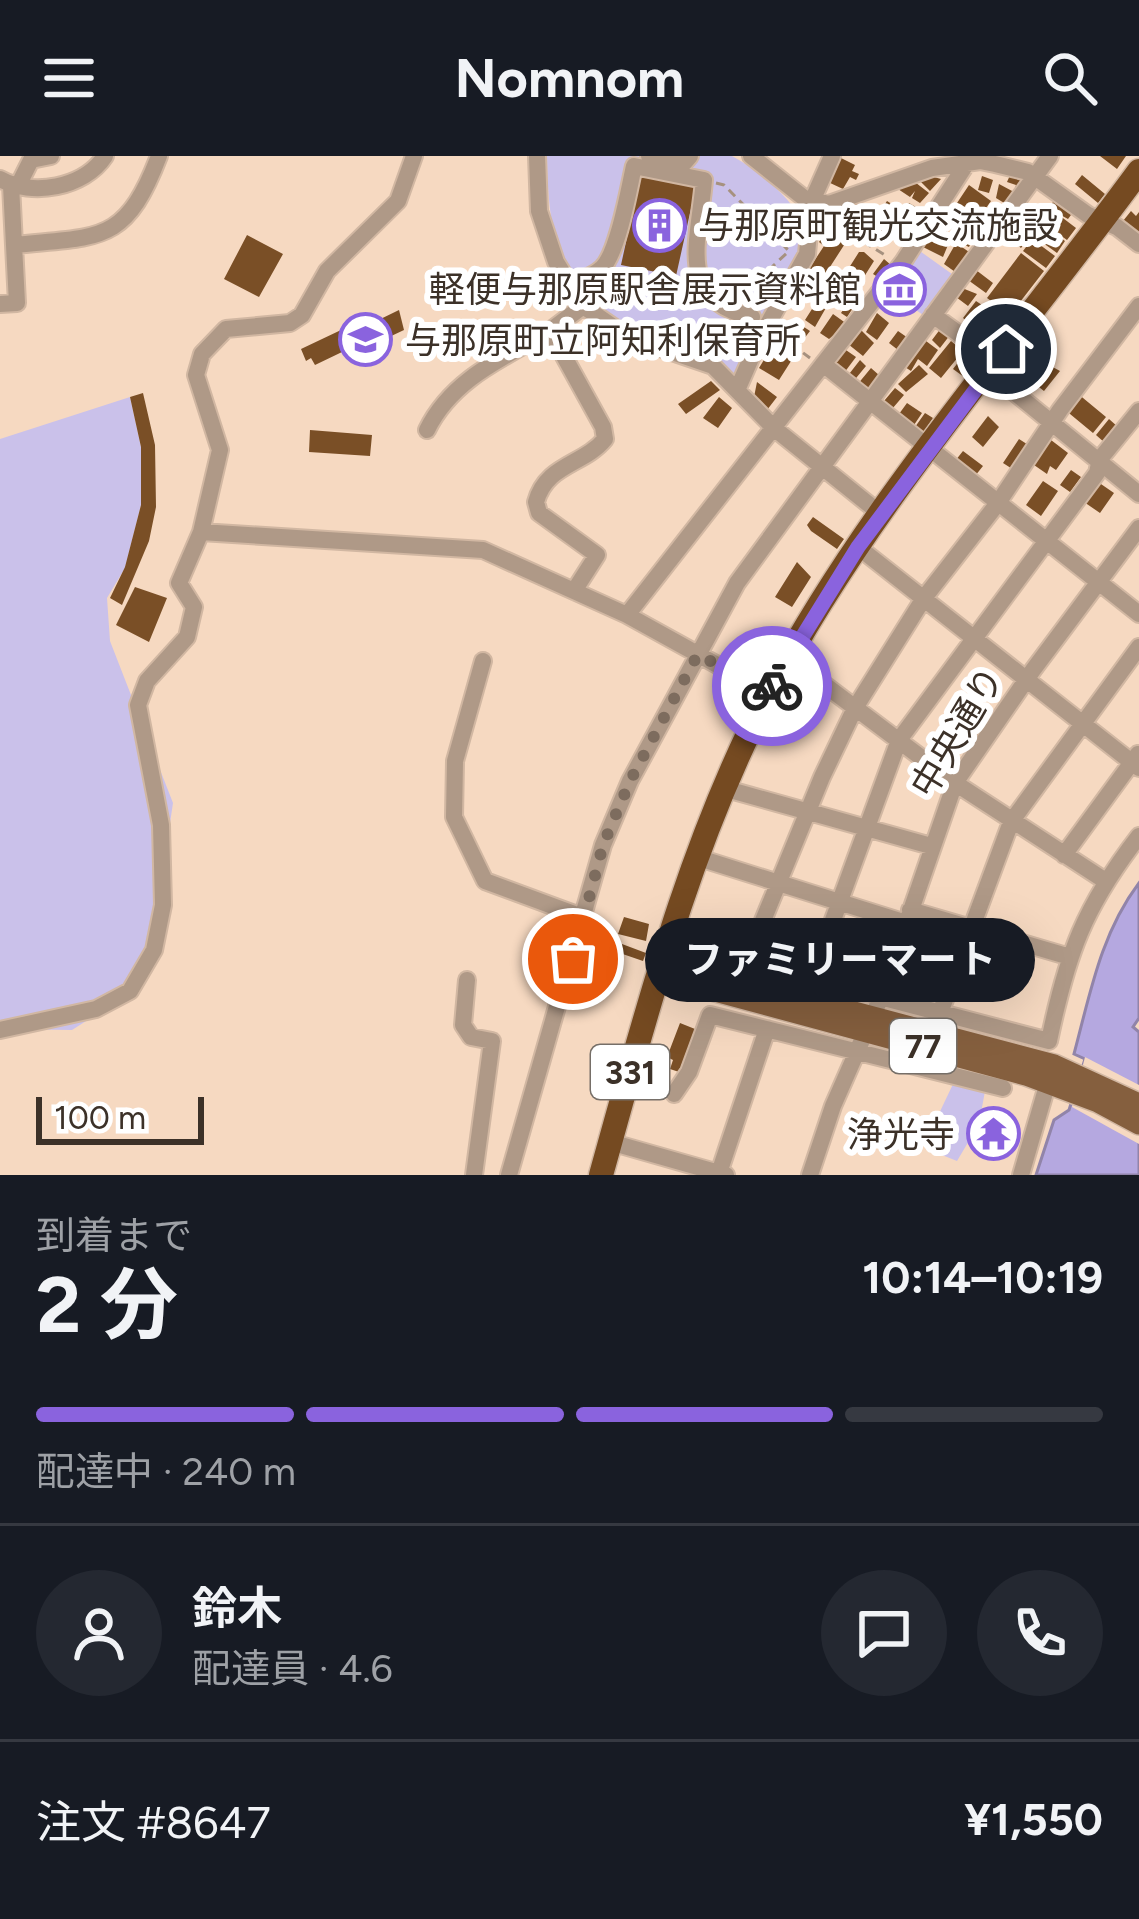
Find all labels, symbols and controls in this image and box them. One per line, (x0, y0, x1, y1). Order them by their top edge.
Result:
icon: menu (36, 45, 102, 111)
icon: search (1037, 45, 1103, 111)
text: Nomnom (455, 46, 684, 111)
building icon: 与那原町観光交流施設 (631, 197, 687, 253)
place label: 与那原町観光交流施設 (698, 204, 1058, 247)
museum icon: 軽便与那原駅舎展示資料館 (872, 261, 928, 317)
place label: 軽便与那原駅舎展示資料館 (429, 268, 861, 311)
pin (955, 298, 1057, 400)
school or university icon: 与那原町立阿知利保育所 (338, 312, 394, 368)
icon: home (973, 316, 1039, 382)
place label: 与那原町立阿知利保育所 (405, 319, 801, 362)
courier (712, 626, 832, 746)
icon: bike (739, 653, 805, 719)
street label: 中央通り (901, 659, 1013, 805)
pin (522, 908, 624, 1010)
callout: ファミリーマート (645, 917, 1035, 1001)
icon: bag (540, 926, 606, 992)
text: ファミリーマート (684, 936, 996, 983)
road number: 77 (890, 1019, 956, 1073)
road number: 331 (591, 1045, 669, 1099)
scale bar (36, 1091, 204, 1144)
text: 100 m (54, 1098, 146, 1137)
temple icon: 浄光寺 (966, 1106, 1022, 1162)
place label: 浄光寺 (847, 1113, 955, 1156)
text: 到着まで (36, 1212, 192, 1259)
text: 10:14–10:19 (862, 1250, 1103, 1304)
text: 2 分 (36, 1258, 178, 1352)
text: 配達中 · 240 m (36, 1448, 296, 1495)
button: person (36, 1570, 162, 1696)
button: chat (821, 1570, 947, 1696)
button: phone (977, 1570, 1103, 1696)
text: 鈴木 (192, 1581, 282, 1635)
text: 配達員 · 4.6 (192, 1645, 393, 1692)
text: ¥1,550 (964, 1792, 1103, 1846)
text: 注文 #8647 (36, 1795, 271, 1849)

